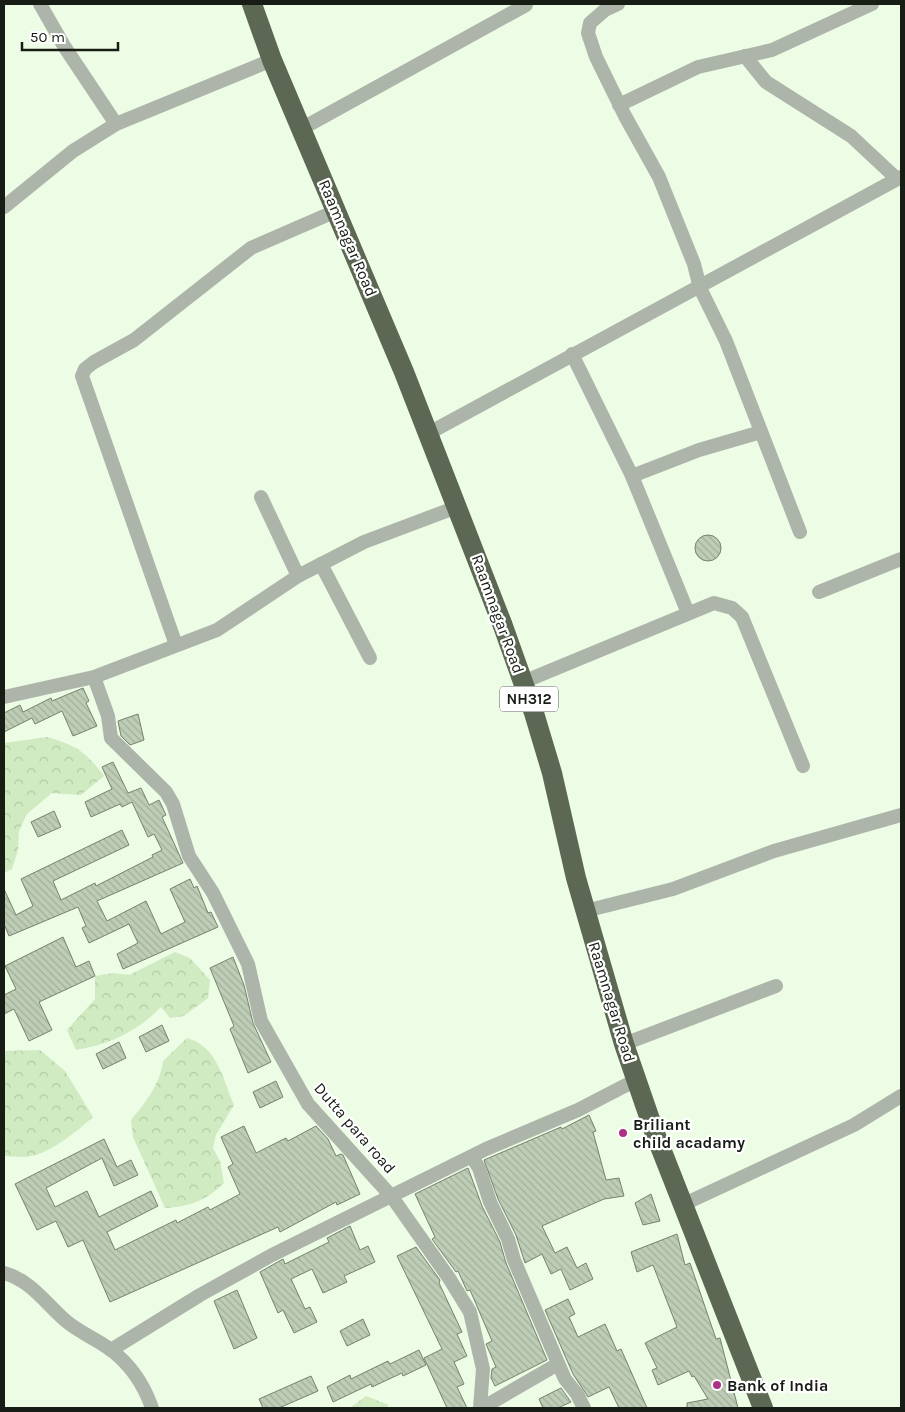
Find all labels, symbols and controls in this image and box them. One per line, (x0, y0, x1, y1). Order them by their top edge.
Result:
scale bar (22, 20, 119, 52)
text: 50 m (30, 28, 65, 46)
street label: Raamnagar Road (315, 177, 381, 299)
street label: Raamnagar Road (468, 552, 528, 676)
road number: NH312 (500, 686, 558, 712)
street label: Raamnagar Road (585, 939, 639, 1065)
street label: Dutta para road (310, 1079, 400, 1177)
place label: Briliant child acadamy (633, 1115, 745, 1152)
marker: Briliant child acadamy (617, 1127, 629, 1139)
place label: Bank of India (727, 1376, 828, 1395)
marker: Bank of India (711, 1379, 723, 1391)

